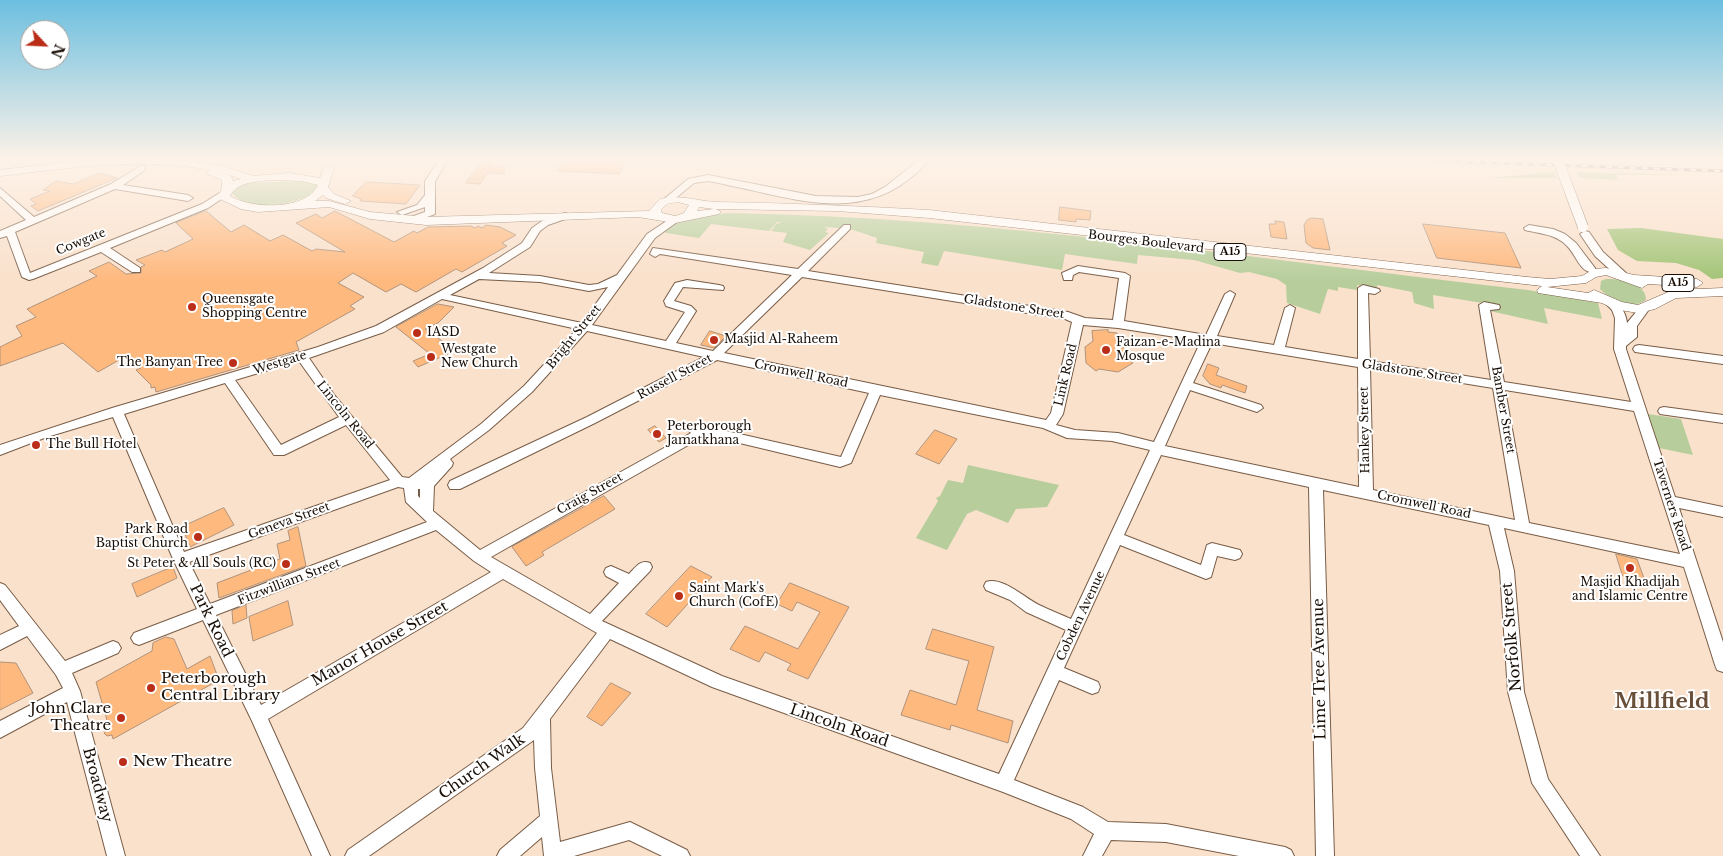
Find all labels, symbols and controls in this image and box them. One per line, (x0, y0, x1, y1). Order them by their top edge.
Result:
north arrow (20, 20, 70, 70)
text: N (47, 41, 69, 61)
street label: Cowgate (54, 225, 108, 259)
street label: Bourges Boulevard (1087, 228, 1205, 256)
road number: A15 (1214, 243, 1246, 260)
road number: A15 (1662, 274, 1694, 292)
street label: Gladstone Street (963, 292, 1065, 322)
place label: Queensgate Shopping Centre (202, 293, 307, 321)
marker: Queensgate Shopping Centre (186, 301, 198, 313)
street label: Bright Street (544, 302, 604, 372)
place label: IASD (427, 326, 460, 340)
marker: IASD (411, 327, 423, 339)
place label: Masjid Al-Raheem (724, 333, 838, 347)
marker: Masjid Al-Raheem (708, 334, 720, 346)
place label: Faizan-e-Madina Mosque (1116, 336, 1221, 364)
street label: Link Road (1052, 342, 1080, 408)
place label: Westgate New Church (441, 343, 518, 371)
marker: Faizan-e-Madina Mosque (1100, 344, 1112, 356)
street label: Westgate (251, 348, 309, 378)
marker: Westgate New Church (425, 351, 437, 363)
street label: Russell Street (635, 351, 715, 403)
place label: The Banyan Tree (117, 356, 223, 370)
marker: The Banyan Tree (227, 357, 239, 369)
street label: Cromwell Road (753, 357, 849, 391)
street label: Gladstone Street (1361, 357, 1463, 387)
street label: Bamber Street (1488, 365, 1518, 455)
street label: Lincoln Road (313, 378, 377, 452)
street label: Hankey Street (1357, 386, 1373, 474)
place label: Peterborough Jamatkhana (667, 420, 752, 448)
marker: Peterborough Jamatkhana (651, 428, 663, 440)
place label: The Bull Hotel (46, 438, 137, 452)
marker: The Bull Hotel (30, 439, 42, 451)
street label: Taverners Road (1649, 457, 1693, 553)
street label: Craig Street (555, 470, 625, 518)
street label: Cromwell Road (1376, 488, 1472, 522)
street label: Geneva Street (246, 500, 332, 542)
place label: Park Road Baptist Church (96, 523, 188, 551)
marker: Park Road Baptist Church (192, 531, 204, 543)
street label: Fitzwilliam Street (236, 556, 342, 608)
place label: St Peter & All Souls (RC) (127, 557, 276, 571)
marker: St Peter & All Souls (RC) (280, 558, 292, 570)
marker: Masjid Khadijah and Islamic Centre (1624, 562, 1636, 574)
street label: Cobden Avenue (1054, 569, 1108, 663)
place label: Masjid Khadijah and Islamic Centre (1572, 576, 1688, 604)
street label: Park Road (186, 582, 236, 660)
place label: Saint Mark's Church (CofE) (689, 582, 778, 610)
street label: Norfolk Street (1498, 582, 1526, 692)
marker: Saint Mark's Church (CofE) (673, 590, 685, 602)
street label: Manor House Street (309, 598, 451, 690)
street label: Lime Tree Avenue (1310, 598, 1330, 740)
place label: Peterborough Central Library (161, 670, 280, 705)
marker: Peterborough Central Library (145, 682, 157, 694)
district label: Millfield (1614, 689, 1710, 715)
place label: John Clare Theatre (30, 700, 111, 735)
street label: Lincoln Road (787, 701, 891, 751)
marker: John Clare Theatre (115, 712, 127, 724)
street label: Church Walk (436, 731, 528, 803)
street label: Broadway (78, 746, 116, 824)
place label: New Theatre (133, 753, 232, 771)
marker: New Theatre (117, 756, 129, 768)

